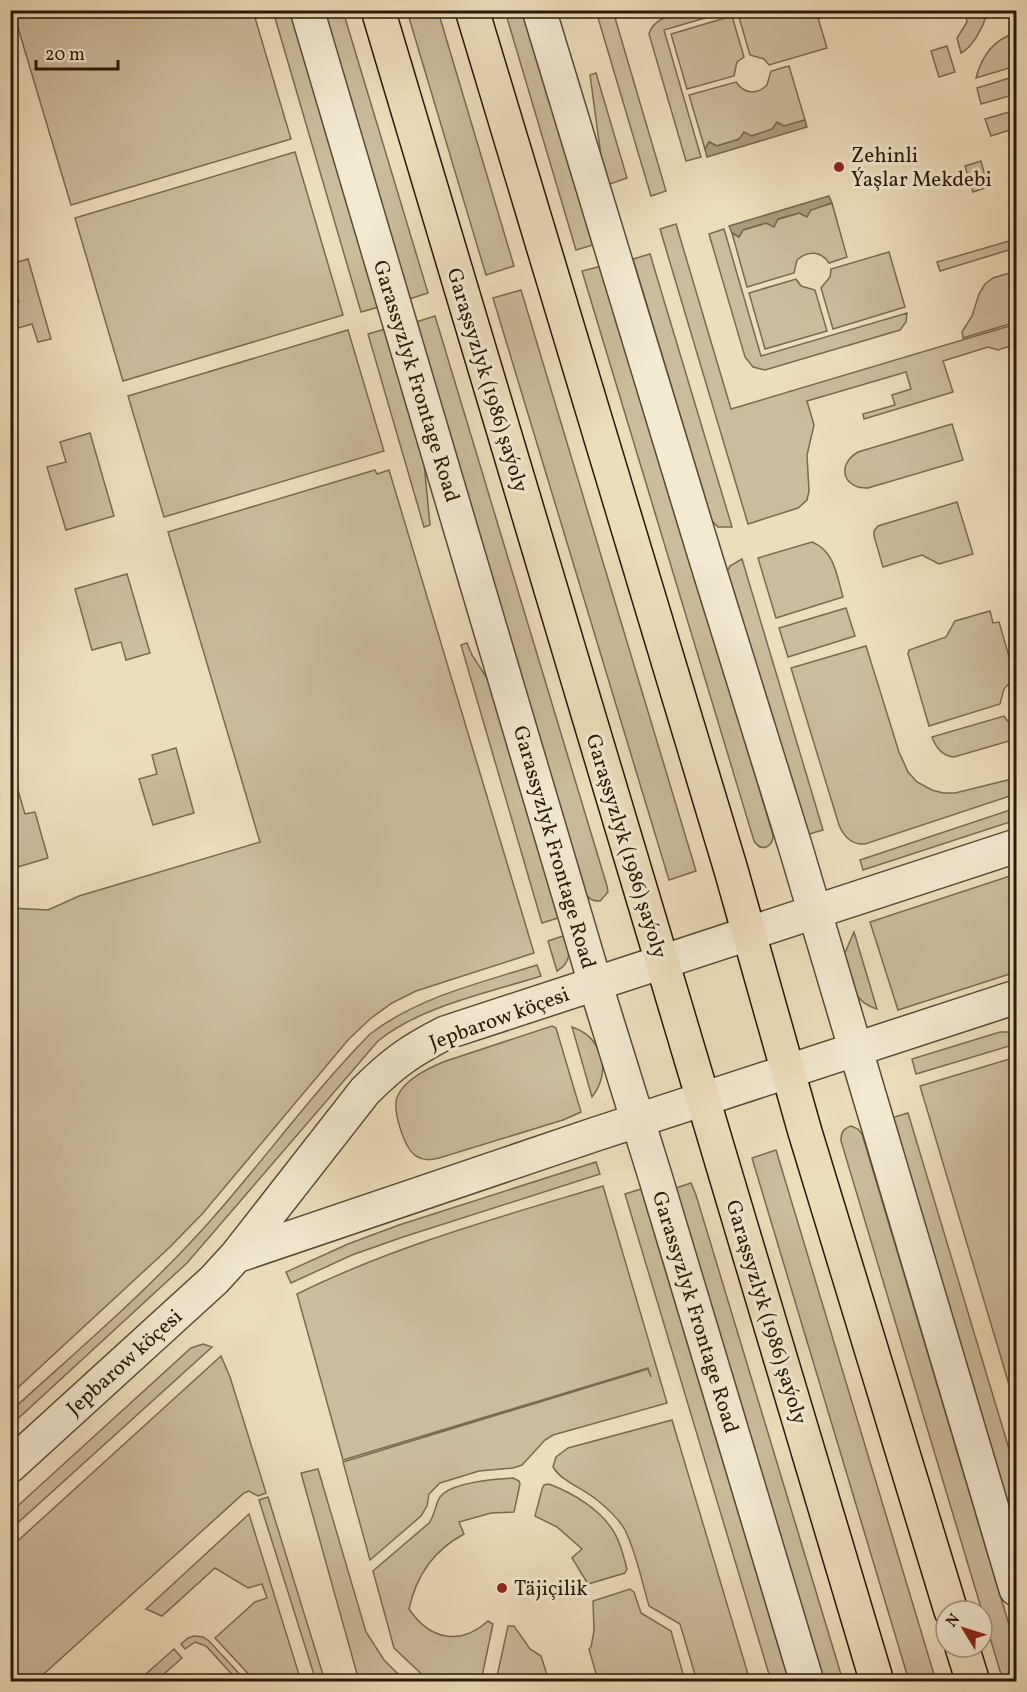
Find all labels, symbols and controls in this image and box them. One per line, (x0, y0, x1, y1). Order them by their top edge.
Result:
scale bar (36, 33, 118, 71)
text: 20 m (45, 43, 85, 68)
place label: Zehinli Ýaşlar Mekdebi (851, 142, 992, 195)
marker: Zehinli Ýaşlar Mekdebi (832, 160, 846, 174)
street label: Garassyzlyk Frontage Road (365, 257, 466, 506)
street label: Garaşsyzlyk (1986) şaýoly (439, 265, 535, 497)
street label: Garassyzlyk Frontage Road (505, 722, 602, 972)
street label: Garaşsyzlyk (1986) şaýoly (578, 731, 674, 963)
street label: Jepbarow köçesi (425, 981, 574, 1058)
street label: Garassyzlyk Frontage Road (644, 1188, 745, 1437)
street label: Garaşsyzlyk (1986) şaýoly (718, 1197, 814, 1429)
street label: Jepbarow köçesi (61, 1303, 189, 1423)
place label: Täjiçilik (514, 1575, 588, 1604)
marker: Täjiçilik (495, 1581, 509, 1595)
north arrow (934, 1599, 994, 1659)
text: N (942, 1609, 966, 1632)

